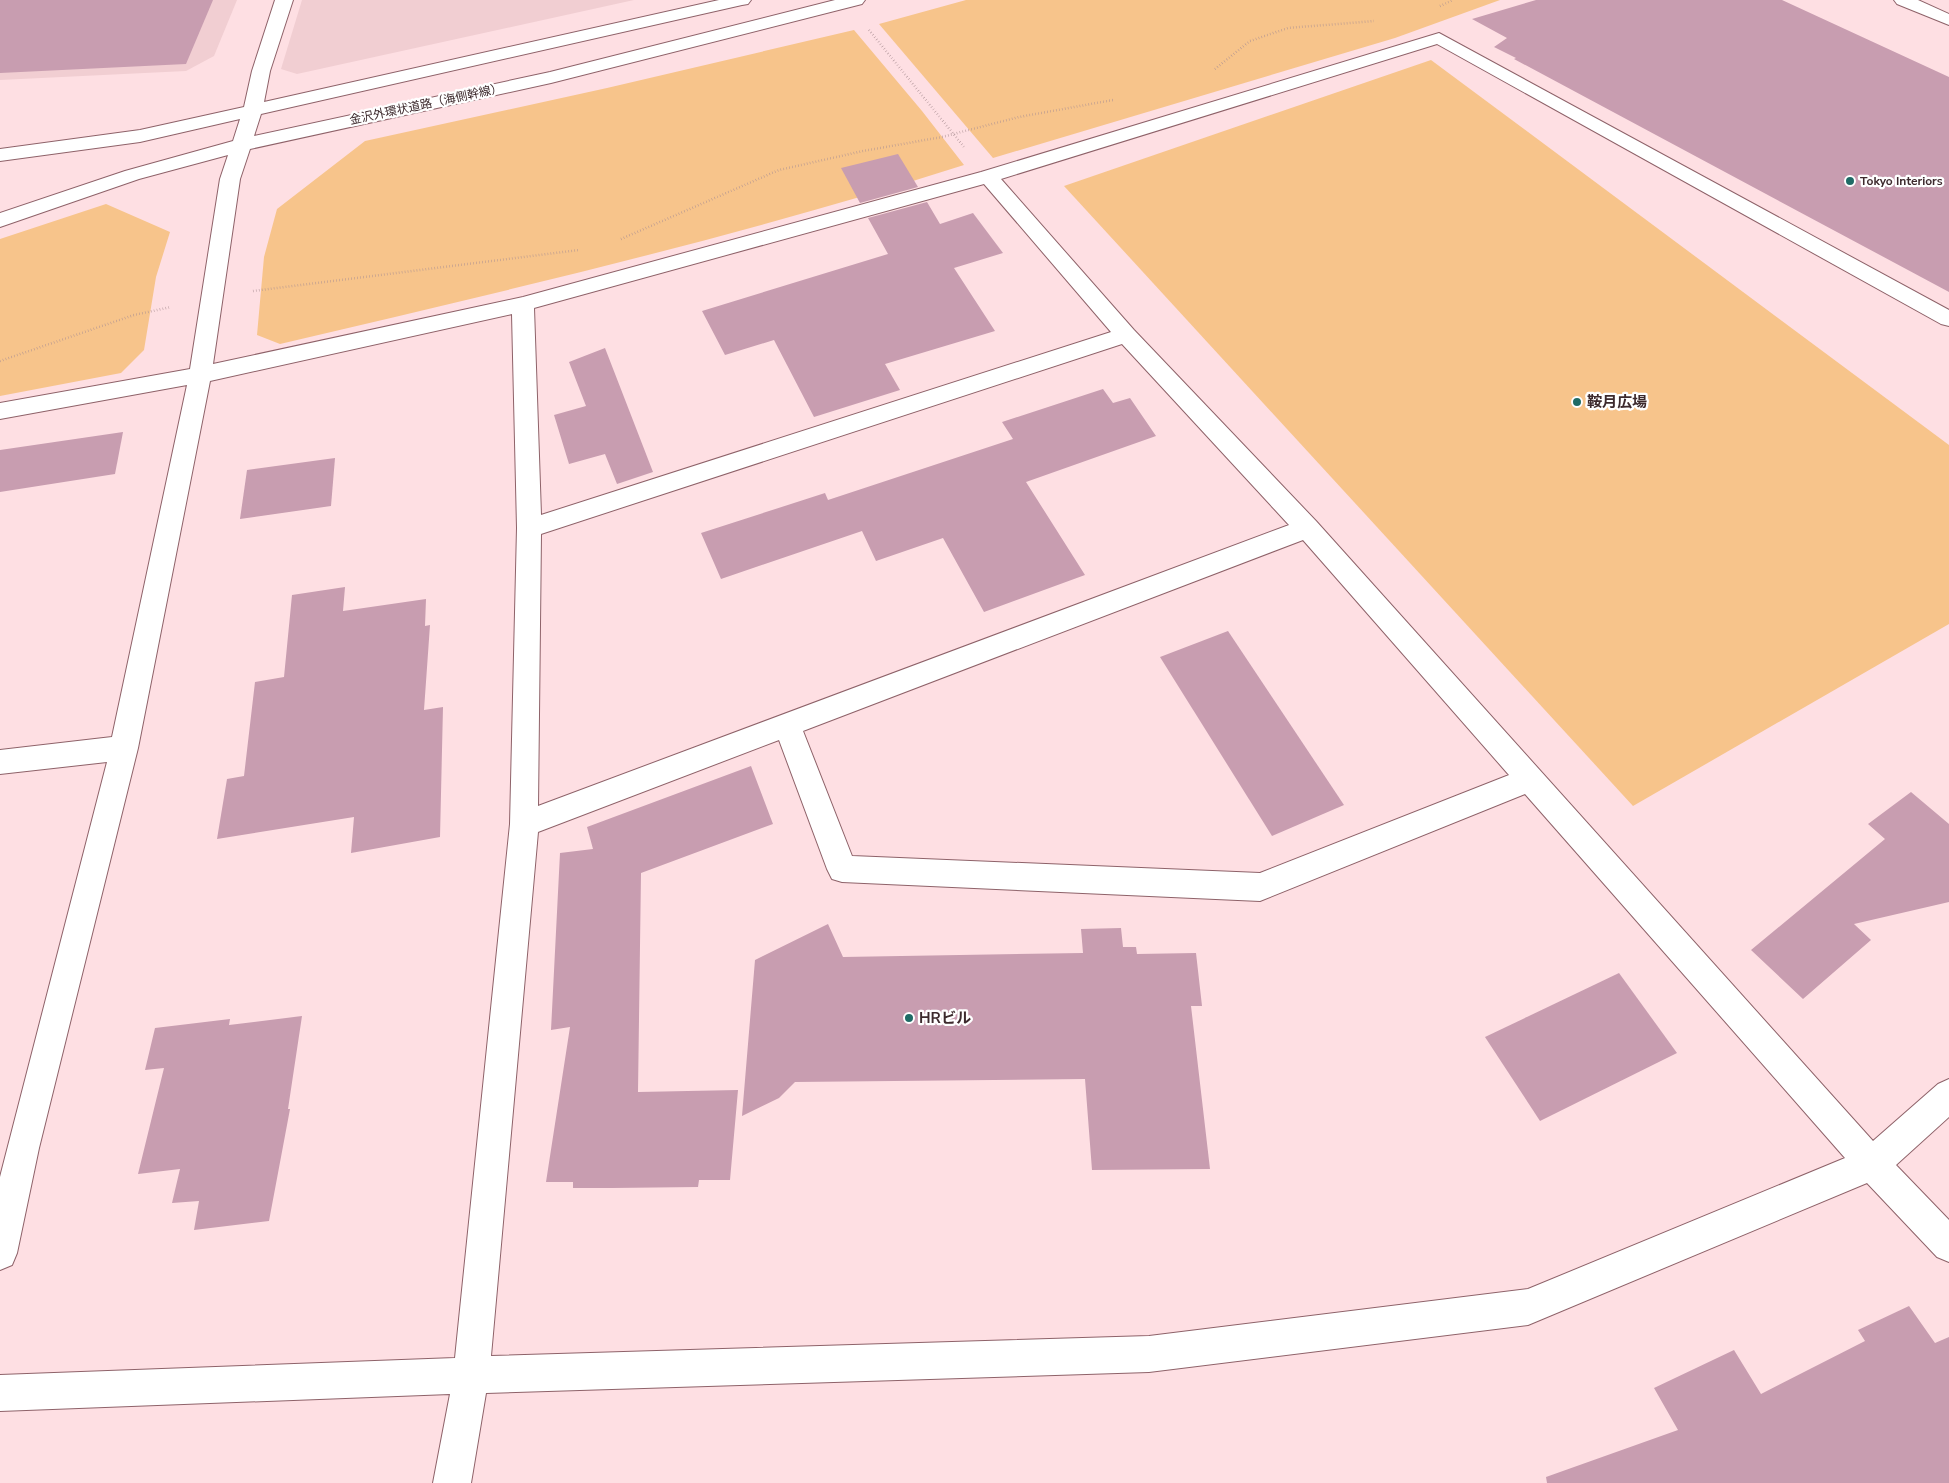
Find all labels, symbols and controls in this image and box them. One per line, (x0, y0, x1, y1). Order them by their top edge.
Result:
street label: 金沢外環状道路（海側幹線） (348, 80, 504, 128)
place label: Tokyo Interiors (1860, 173, 1943, 189)
marker: Tokyo Interiors (1844, 175, 1856, 187)
place label: 鞍月広場 (1587, 392, 1647, 412)
marker: 鞍月広場 (1571, 396, 1583, 408)
place label: HRビル (919, 1008, 971, 1028)
marker: HRビル (903, 1012, 915, 1024)

